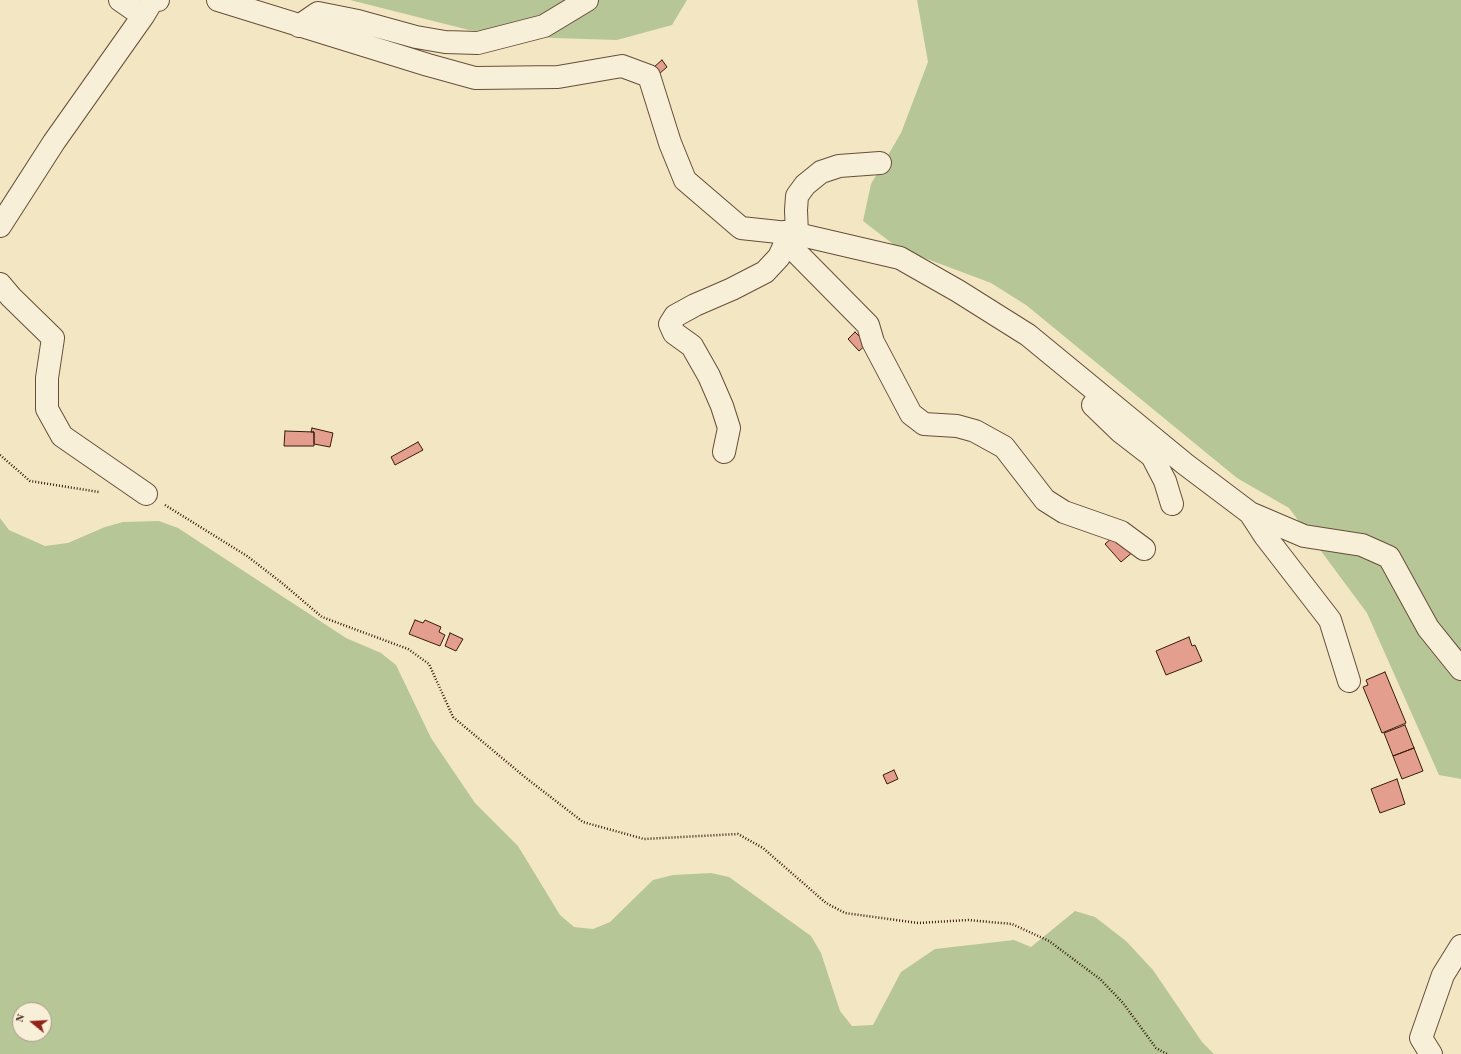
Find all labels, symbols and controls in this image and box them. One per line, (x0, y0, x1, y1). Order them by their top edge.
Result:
north arrow (12, 1002, 52, 1042)
text: N (15, 1013, 28, 1024)

